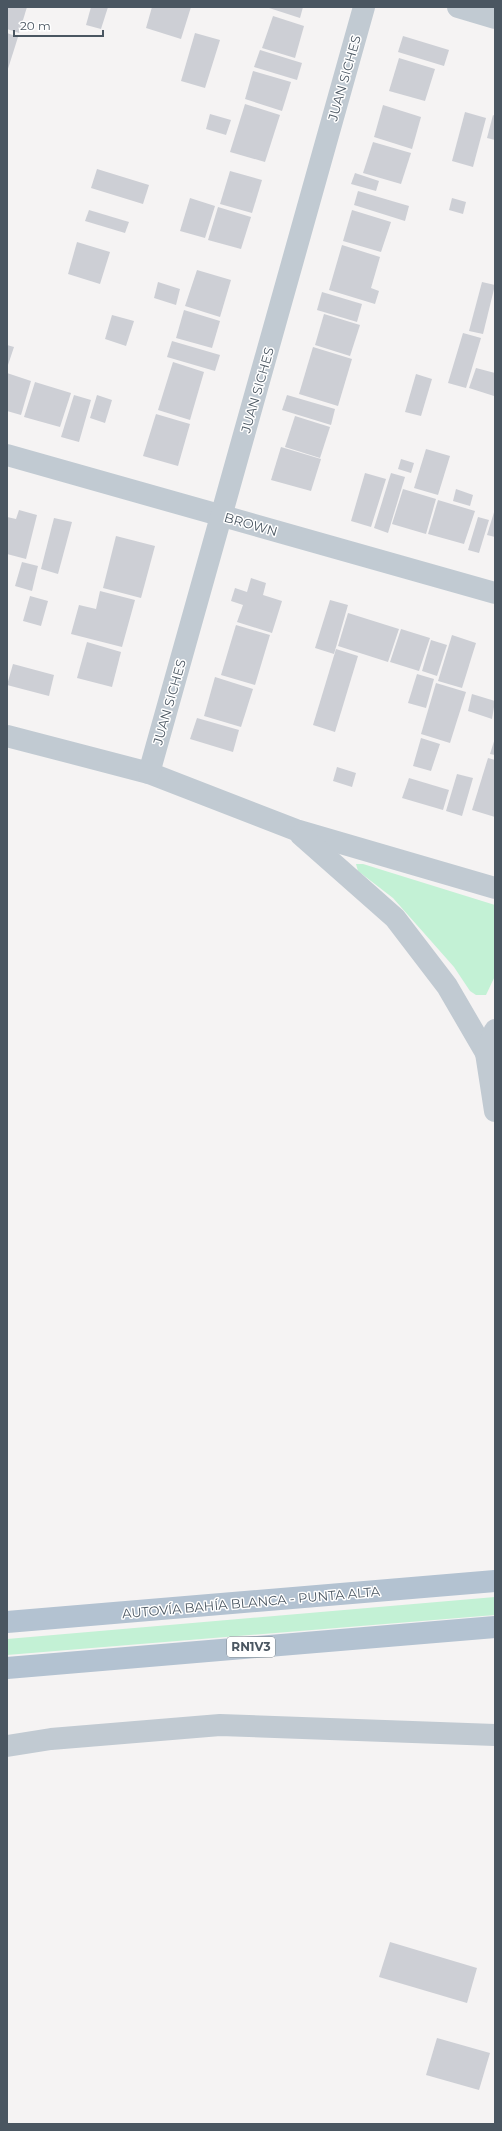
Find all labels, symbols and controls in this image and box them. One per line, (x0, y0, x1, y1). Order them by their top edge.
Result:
scale bar (14, 12, 103, 38)
text: 20 m (20, 18, 51, 33)
street label: JUAN SICHES (324, 33, 364, 124)
street label: JUAN SICHES (237, 345, 277, 436)
street label: BROWN (223, 509, 279, 539)
street label: JUAN SICHES (149, 657, 189, 748)
street label: AUTOVÍA BAHÍA BLANCA - PUNTA ALTA (121, 1583, 381, 1621)
road number: RN1V3 (227, 1637, 275, 1657)

